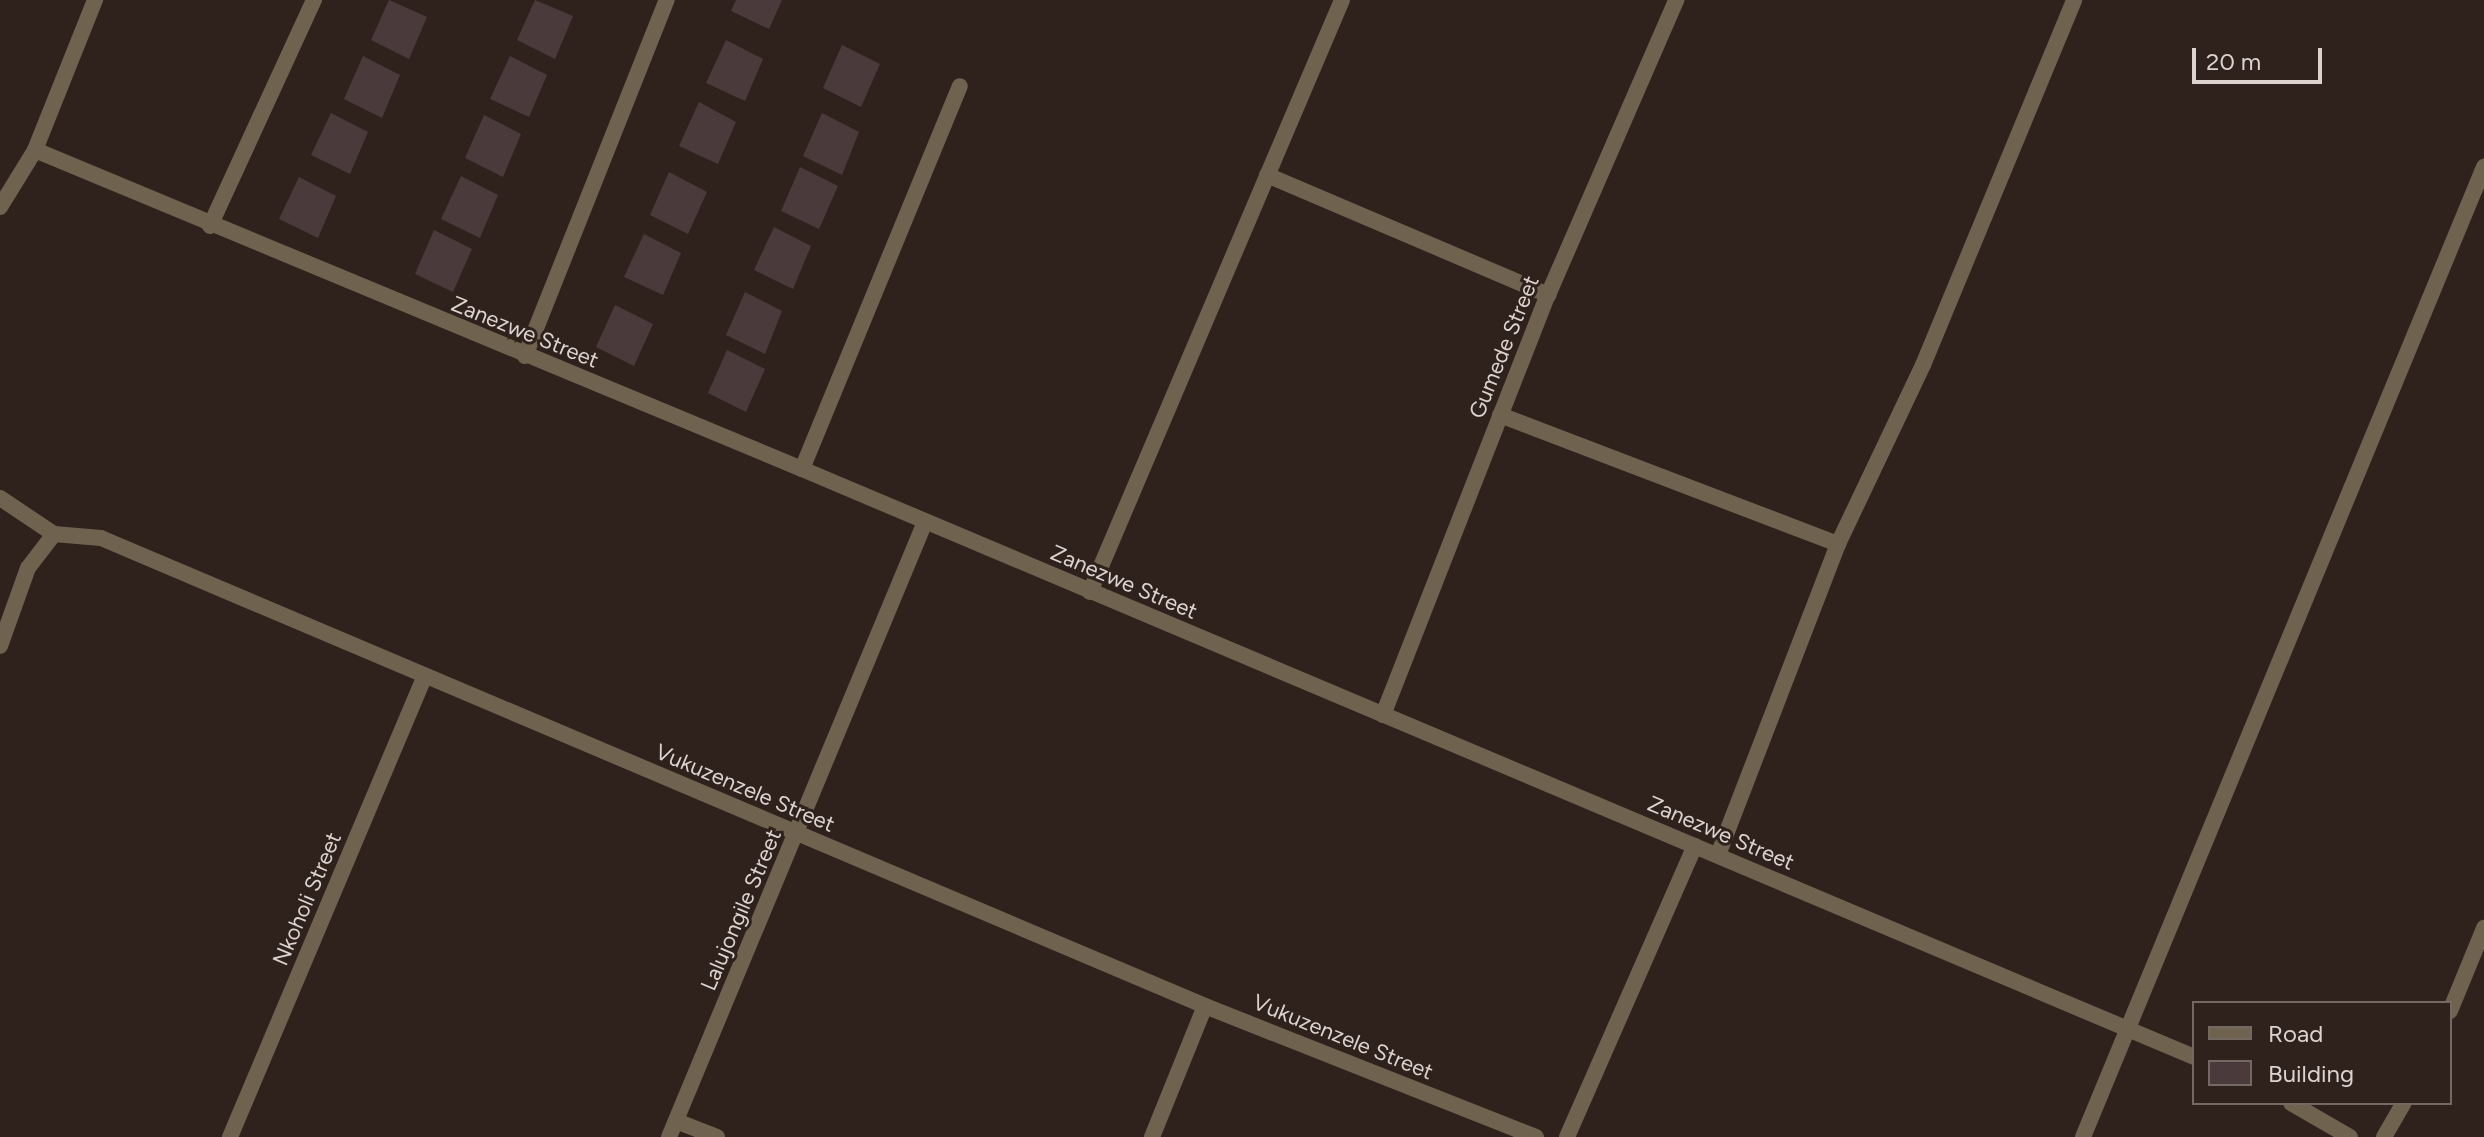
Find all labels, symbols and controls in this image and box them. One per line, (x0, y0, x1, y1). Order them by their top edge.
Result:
scale bar (2196, 32, 2326, 82)
text: 20 m (2206, 47, 2261, 76)
street label: Gumede Street (1463, 272, 1545, 422)
street label: Zanezwe Street (448, 290, 602, 374)
street label: Zanezwe Street (1047, 539, 1201, 625)
street label: Vukuzenzele Street (651, 738, 839, 838)
street label: Zanezwe Street (1644, 790, 1798, 876)
street label: Lalujongile Street (695, 825, 787, 995)
street label: Nkoholi Street (267, 828, 347, 970)
street label: Vukuzenzele Street (1249, 989, 1437, 1085)
legend (2192, 1001, 2452, 1105)
text: Road (2268, 1019, 2323, 1048)
text: Building (2268, 1059, 2354, 1088)

